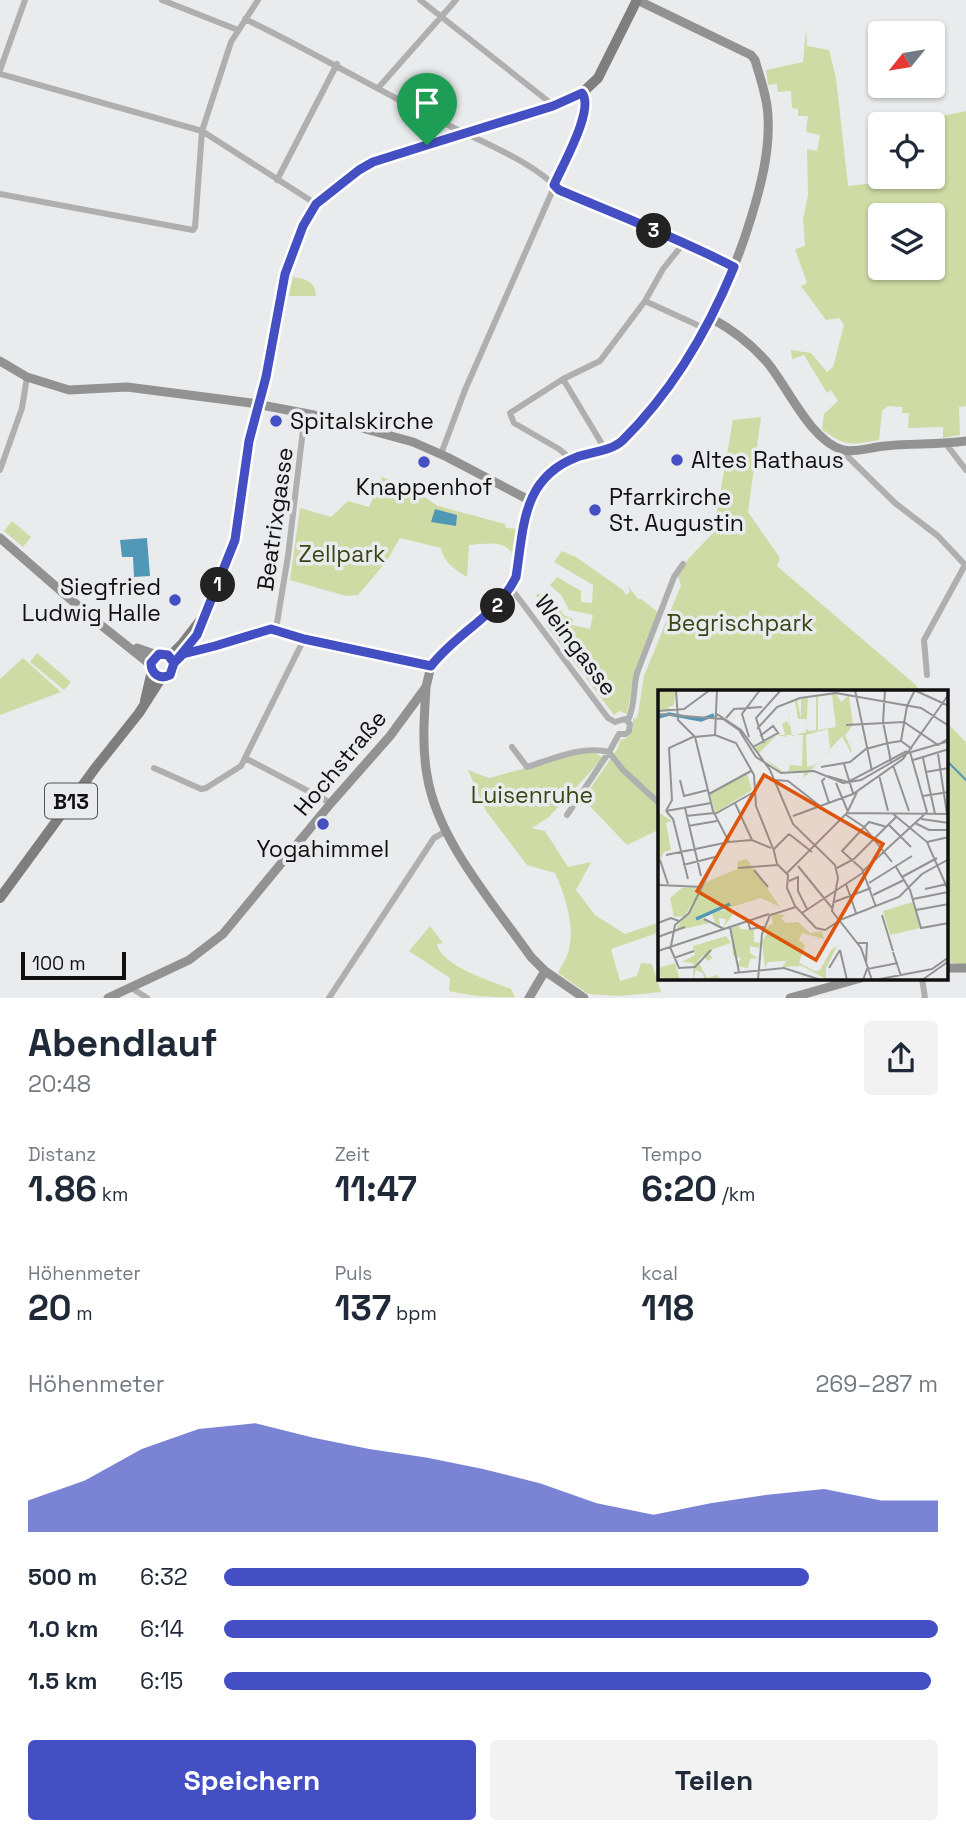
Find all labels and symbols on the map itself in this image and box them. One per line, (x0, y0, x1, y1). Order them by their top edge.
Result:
north arrow (868, 21, 945, 98)
pin (397, 73, 457, 145)
pin: 3 (636, 214, 672, 248)
place label: Spitalskirche (290, 406, 434, 436)
marker: Spitalskirche (268, 413, 284, 429)
street label: Beatrixgasse (250, 445, 300, 593)
place label: Altes Rathaus (691, 445, 844, 475)
marker: Altes Rathaus (669, 452, 685, 468)
marker: Knappenhof (416, 454, 432, 470)
place label: Knappenhof (356, 472, 492, 502)
place label: Pfarrkirche St. Augustin (609, 482, 744, 538)
marker: Pfarrkirche St. Augustin (587, 502, 603, 518)
park label: Zellpark (299, 539, 385, 569)
pin: 1 (200, 568, 235, 602)
place label: Siegfried Ludwig Halle (22, 572, 161, 628)
pin: 2 (480, 588, 516, 624)
street label: Weingasse (528, 588, 624, 702)
marker: Siegfried Ludwig Halle (167, 592, 183, 608)
park label: Begrischpark (667, 608, 813, 638)
inset map (658, 690, 948, 980)
street label: Hochstraße (287, 704, 393, 822)
park label: Luisenruhe (471, 780, 593, 810)
road number: B13 (45, 784, 97, 818)
marker: Yogahimmel (315, 816, 331, 832)
place label: Yogahimmel (257, 834, 389, 864)
scale bar (21, 948, 126, 980)

